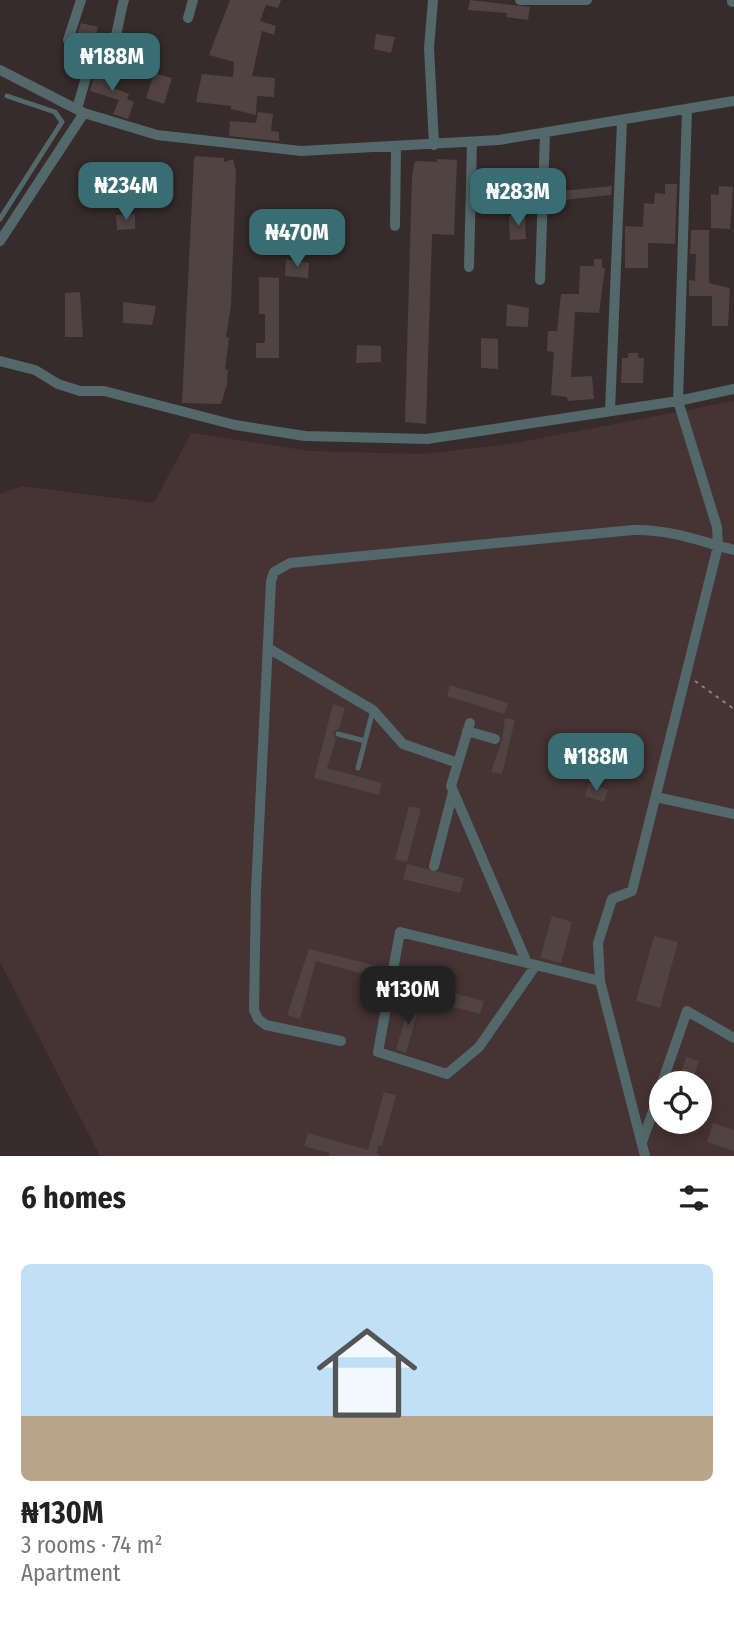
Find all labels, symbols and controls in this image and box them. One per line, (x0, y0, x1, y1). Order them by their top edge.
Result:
pin: ₦188M (63, 34, 161, 93)
text: ₦188M (80, 42, 144, 70)
pin: ₦234M (77, 162, 175, 222)
pin: ₦283M (469, 168, 567, 228)
text: ₦234M (94, 171, 158, 199)
text: ₦283M (486, 177, 550, 205)
pin: ₦470M (248, 210, 346, 269)
text: ₦470M (265, 218, 329, 246)
pin: ₦188M (547, 734, 645, 793)
text: ₦188M (564, 742, 628, 770)
pin: ₦130M (359, 967, 457, 1026)
text: ₦130M (376, 975, 440, 1003)
map controls (649, 1071, 712, 1134)
button: locate (649, 1071, 712, 1134)
icon: filters (675, 1179, 713, 1217)
text: 6 homes (21, 1180, 126, 1216)
icon: home (304, 1310, 430, 1436)
text: ₦130M (21, 1495, 104, 1531)
text: 3 rooms · 74 m² (21, 1531, 163, 1559)
text: Apartment (21, 1559, 121, 1587)

